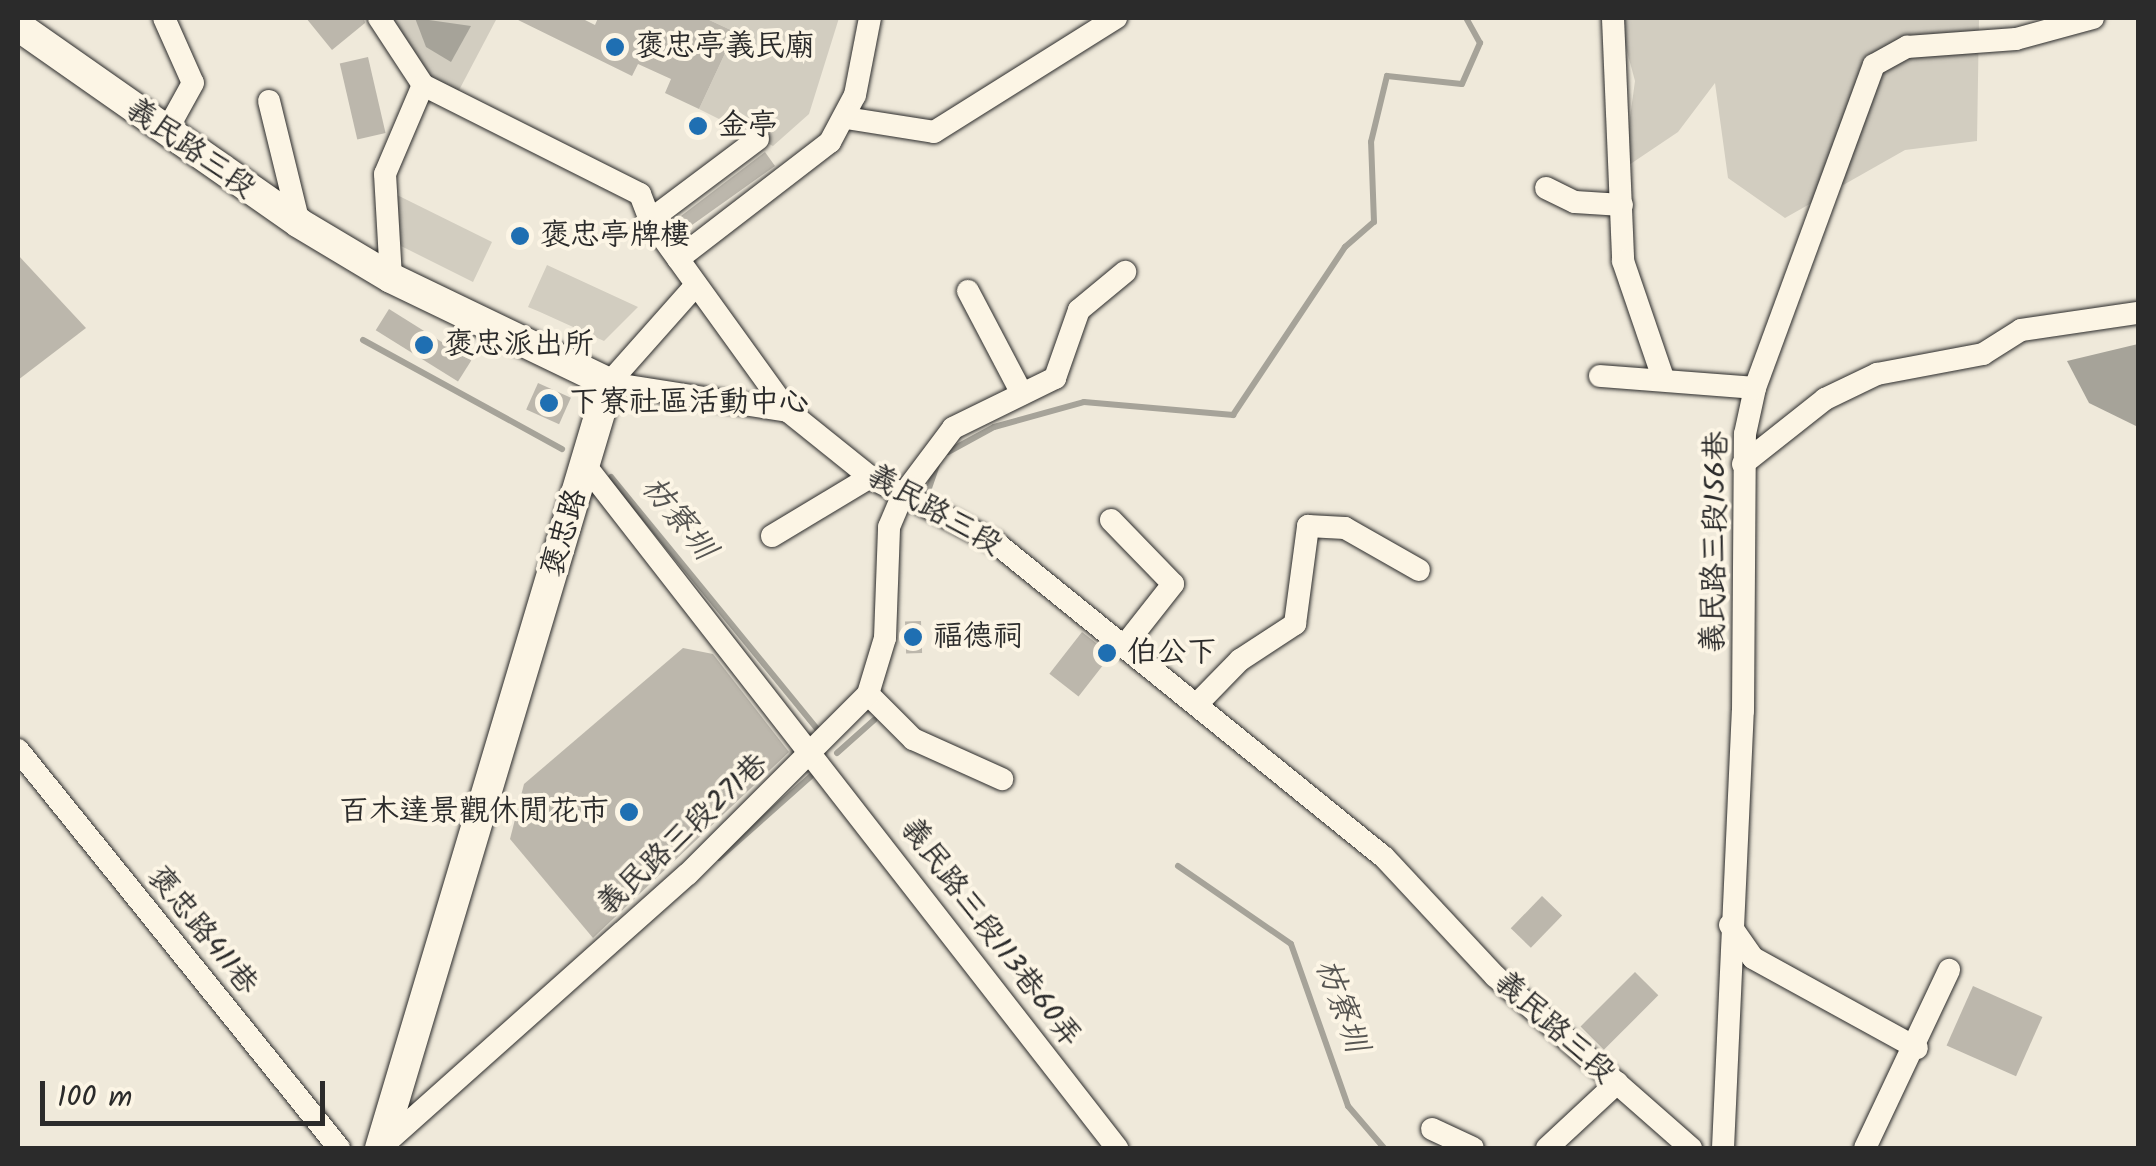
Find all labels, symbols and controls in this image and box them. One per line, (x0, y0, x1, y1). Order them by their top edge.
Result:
place label: 褒忠亭義民廟 (635, 29, 815, 65)
marker: 褒忠亭義民廟 (604, 36, 626, 58)
street label: 義民路三段 (118, 91, 262, 207)
place label: 金亭 (718, 108, 778, 144)
marker: 金亭 (687, 115, 709, 137)
place label: 褒忠亭牌樓 (540, 218, 690, 254)
marker: 褒忠亭牌樓 (509, 225, 531, 247)
place label: 褒忠派出所 (444, 327, 594, 363)
marker: 褒忠派出所 (413, 334, 435, 356)
place label: 下寮社區活動中心 (569, 385, 809, 421)
marker: 下寮社區活動中心 (538, 392, 560, 414)
street label: 義民路三段156巷 (1696, 431, 1736, 653)
street label: 義民路三段 (860, 458, 1008, 564)
water label: 枋寮圳 (632, 470, 722, 568)
street label: 褒忠路 (535, 485, 595, 581)
place label: 福德祠 (933, 619, 1023, 655)
marker: 福德祠 (902, 626, 924, 648)
place label: 伯公下 (1127, 635, 1217, 671)
marker: 伯公下 (1096, 642, 1118, 664)
street label: 義民路三段271巷 (590, 747, 776, 923)
place label: 百木達景觀休閒花市 (339, 794, 609, 830)
marker: 百木達景觀休閒花市 (618, 801, 640, 823)
street label: 義民路三段113巷60弄 (892, 811, 1088, 1055)
street label: 褒忠路411巷 (139, 859, 265, 1003)
water label: 枋寮圳 (1306, 954, 1374, 1058)
street label: 義民路三段 (1486, 964, 1622, 1092)
scale bar (45, 1061, 330, 1123)
text: 100 m (57, 1074, 132, 1122)

